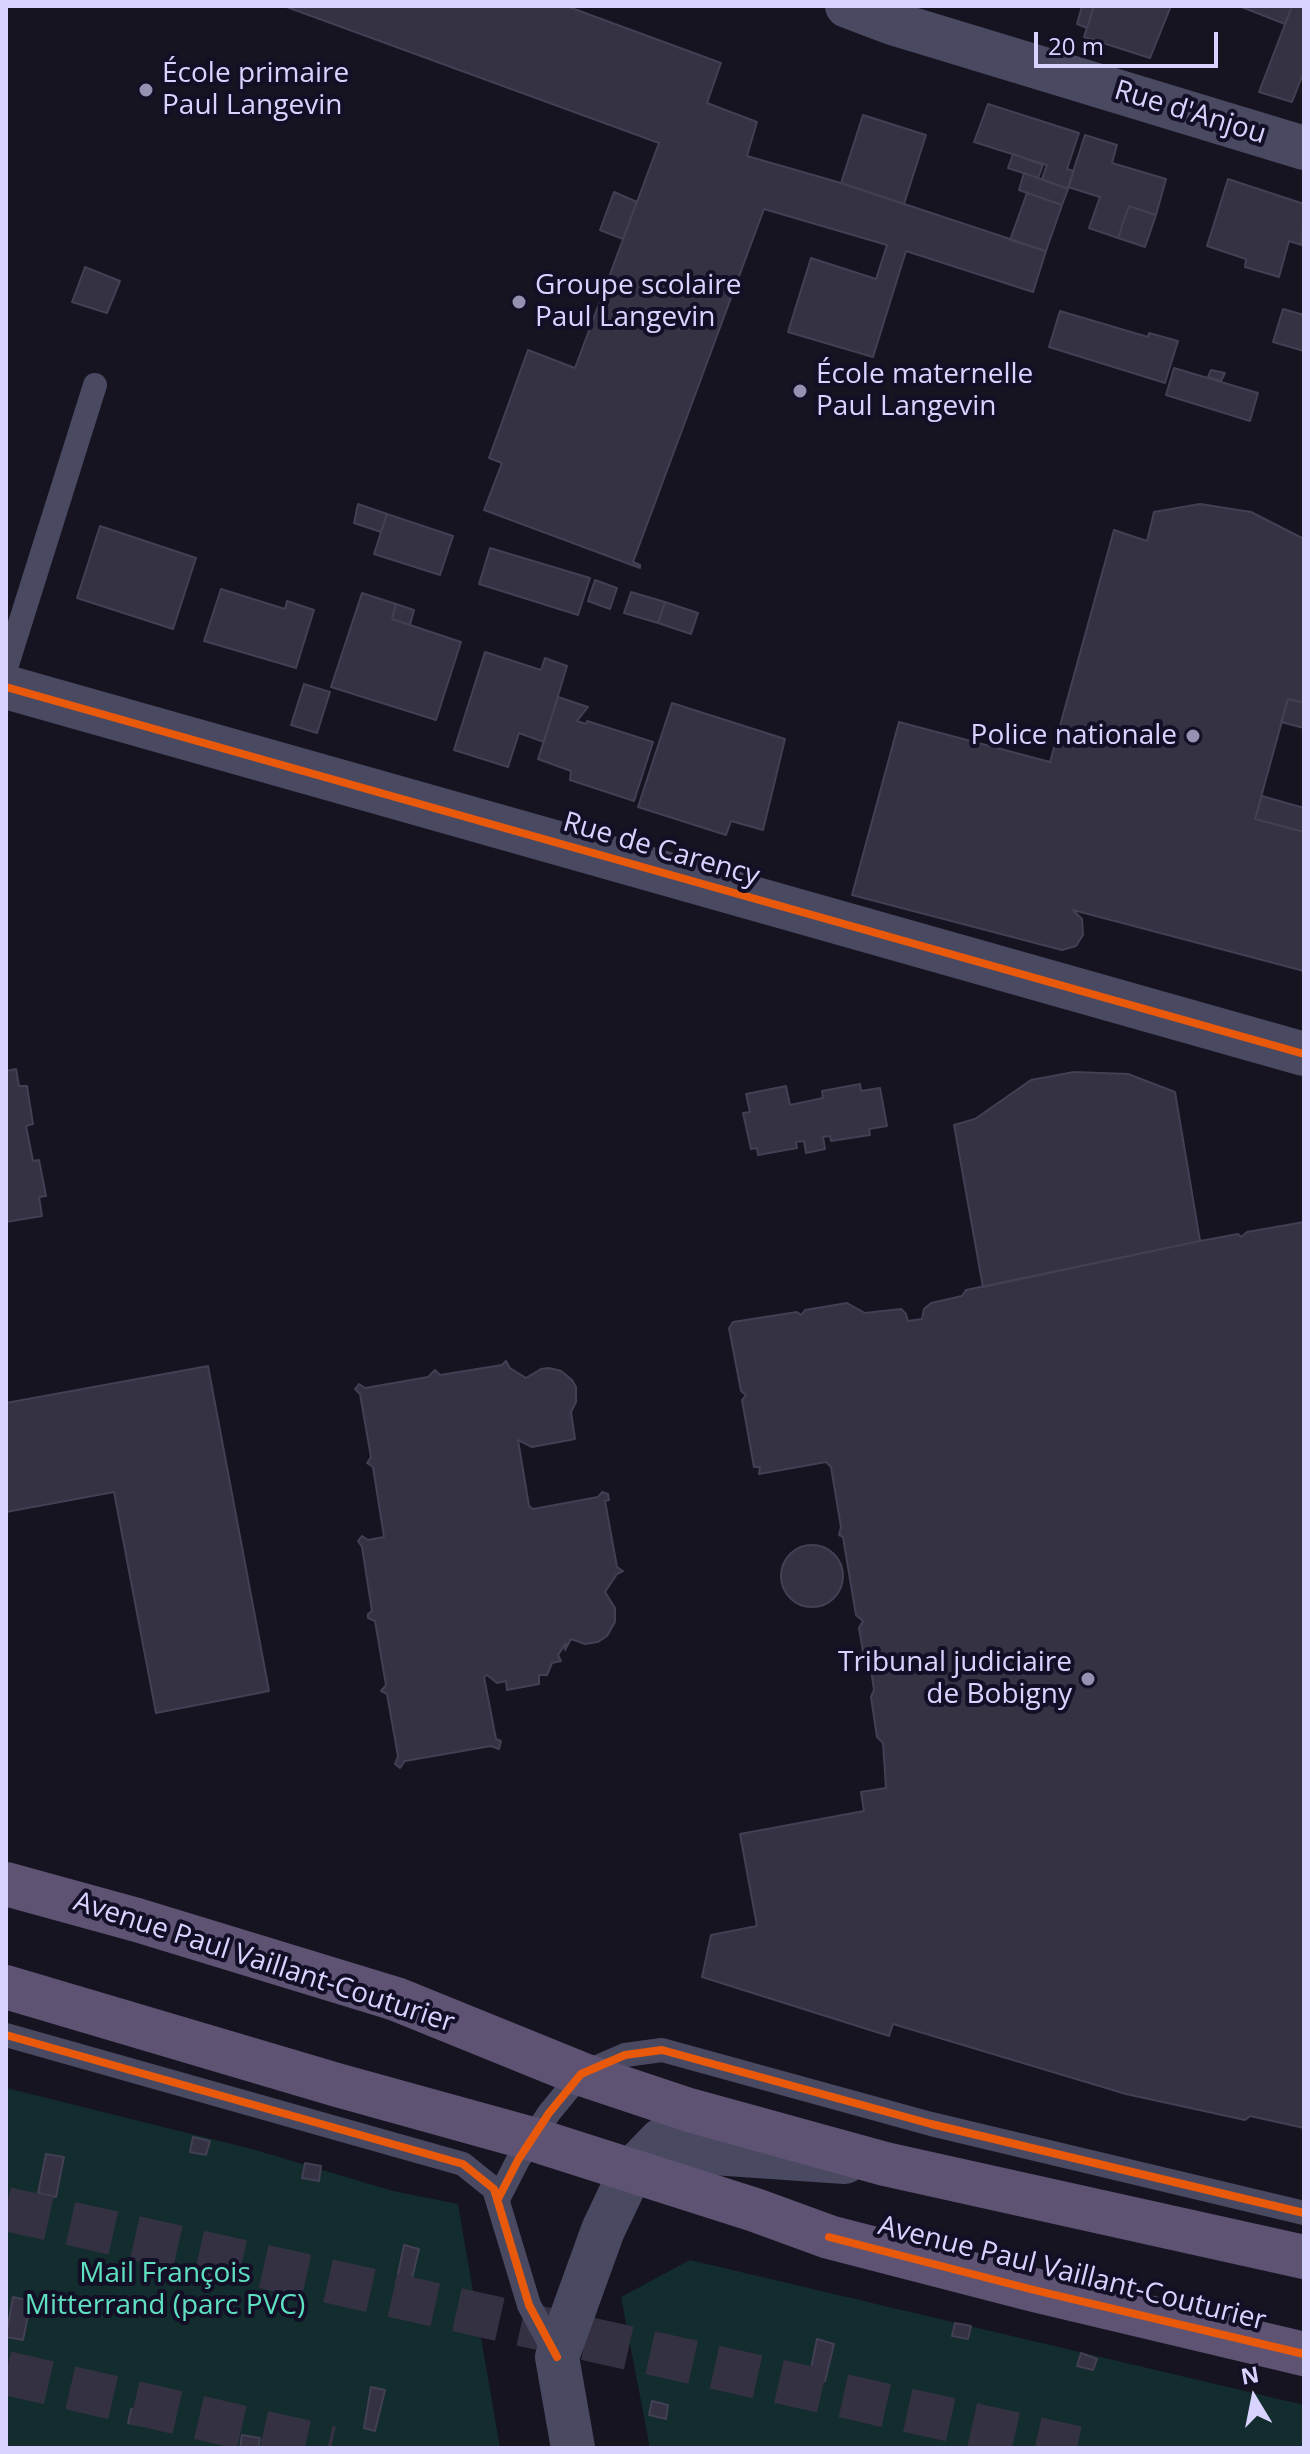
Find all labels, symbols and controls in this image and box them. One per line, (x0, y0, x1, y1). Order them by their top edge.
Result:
scale bar (1038, 16, 1222, 66)
text: 20 m (1048, 29, 1104, 62)
place label: École primaire Paul Langevin (162, 57, 349, 123)
street label: Rue d'Anjou (1110, 74, 1270, 152)
marker: École primaire Paul Langevin (137, 81, 155, 99)
place label: Groupe scolaire Paul Langevin (535, 269, 741, 335)
marker: Groupe scolaire Paul Langevin (510, 293, 528, 311)
place label: École maternelle Paul Langevin (816, 358, 1033, 424)
marker: École maternelle Paul Langevin (791, 382, 809, 400)
place label: Police nationale (971, 719, 1177, 753)
marker: Police nationale (1184, 727, 1202, 745)
street label: Rue de Carency (559, 806, 763, 894)
place label: Tribunal judiciaire de Bobigny (838, 1646, 1072, 1712)
marker: Tribunal judiciaire de Bobigny (1079, 1670, 1097, 1688)
street label: Avenue Paul Vaillant-Couturier (69, 1885, 459, 2041)
street label: Avenue Paul Vaillant-Couturier (875, 2210, 1269, 2338)
park label: Mail François Mitterrand (parc PVC) (25, 2257, 305, 2323)
north arrow (1214, 2358, 1294, 2438)
text: N (1238, 2358, 1261, 2391)

